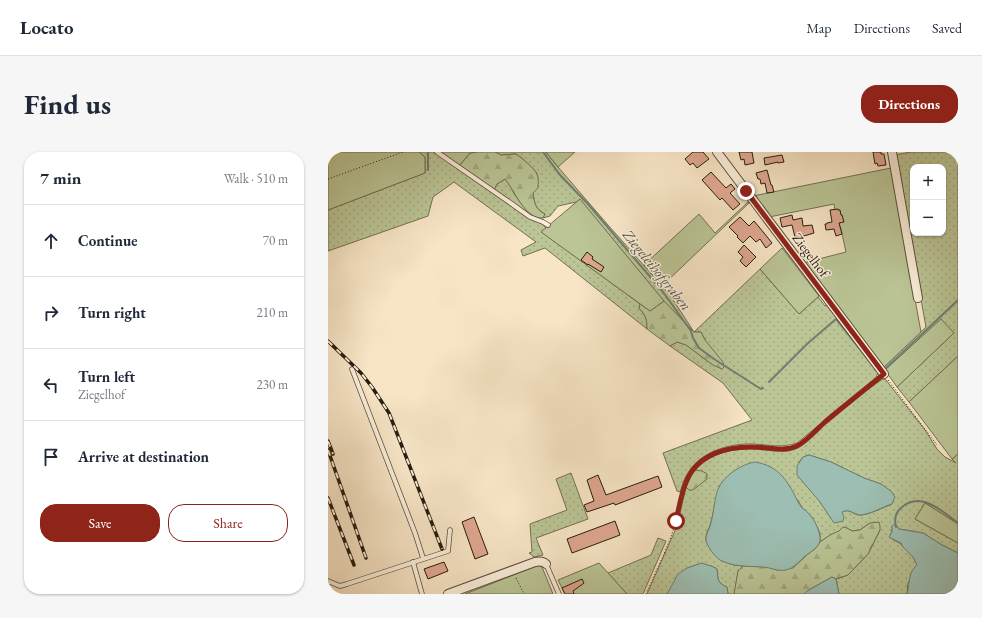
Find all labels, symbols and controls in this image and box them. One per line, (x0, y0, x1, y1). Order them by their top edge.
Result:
text: Locato (20, 15, 74, 40)
text: Map (806, 19, 832, 37)
text: Directions (854, 19, 910, 37)
text: Saved (932, 19, 962, 37)
button: Directions (861, 85, 958, 123)
text: Find us (24, 86, 111, 122)
map controls (910, 164, 946, 236)
button: + (910, 164, 946, 200)
text: 7 min (40, 167, 81, 189)
text: Walk · 510 m (224, 170, 288, 187)
route end (737, 182, 755, 200)
button: − (910, 200, 946, 236)
water label: Ziegeleihofgraben (618, 224, 696, 314)
street label: Ziegelhof (789, 229, 834, 282)
icon: ahead (40, 230, 62, 252)
text: Continue (78, 231, 138, 250)
text: 70 m (263, 232, 288, 249)
icon: right (40, 302, 62, 324)
text: Turn right (78, 303, 146, 322)
text: 210 m (257, 304, 288, 321)
text: Turn left (78, 367, 135, 386)
icon: left (40, 374, 62, 396)
text: 230 m (257, 376, 288, 393)
text: Ziegelhof (78, 386, 125, 403)
icon: arrive (40, 446, 62, 468)
text: Arrive at destination (78, 447, 209, 466)
button: Save (40, 504, 160, 542)
button: Share (168, 504, 288, 542)
route start (667, 512, 685, 530)

